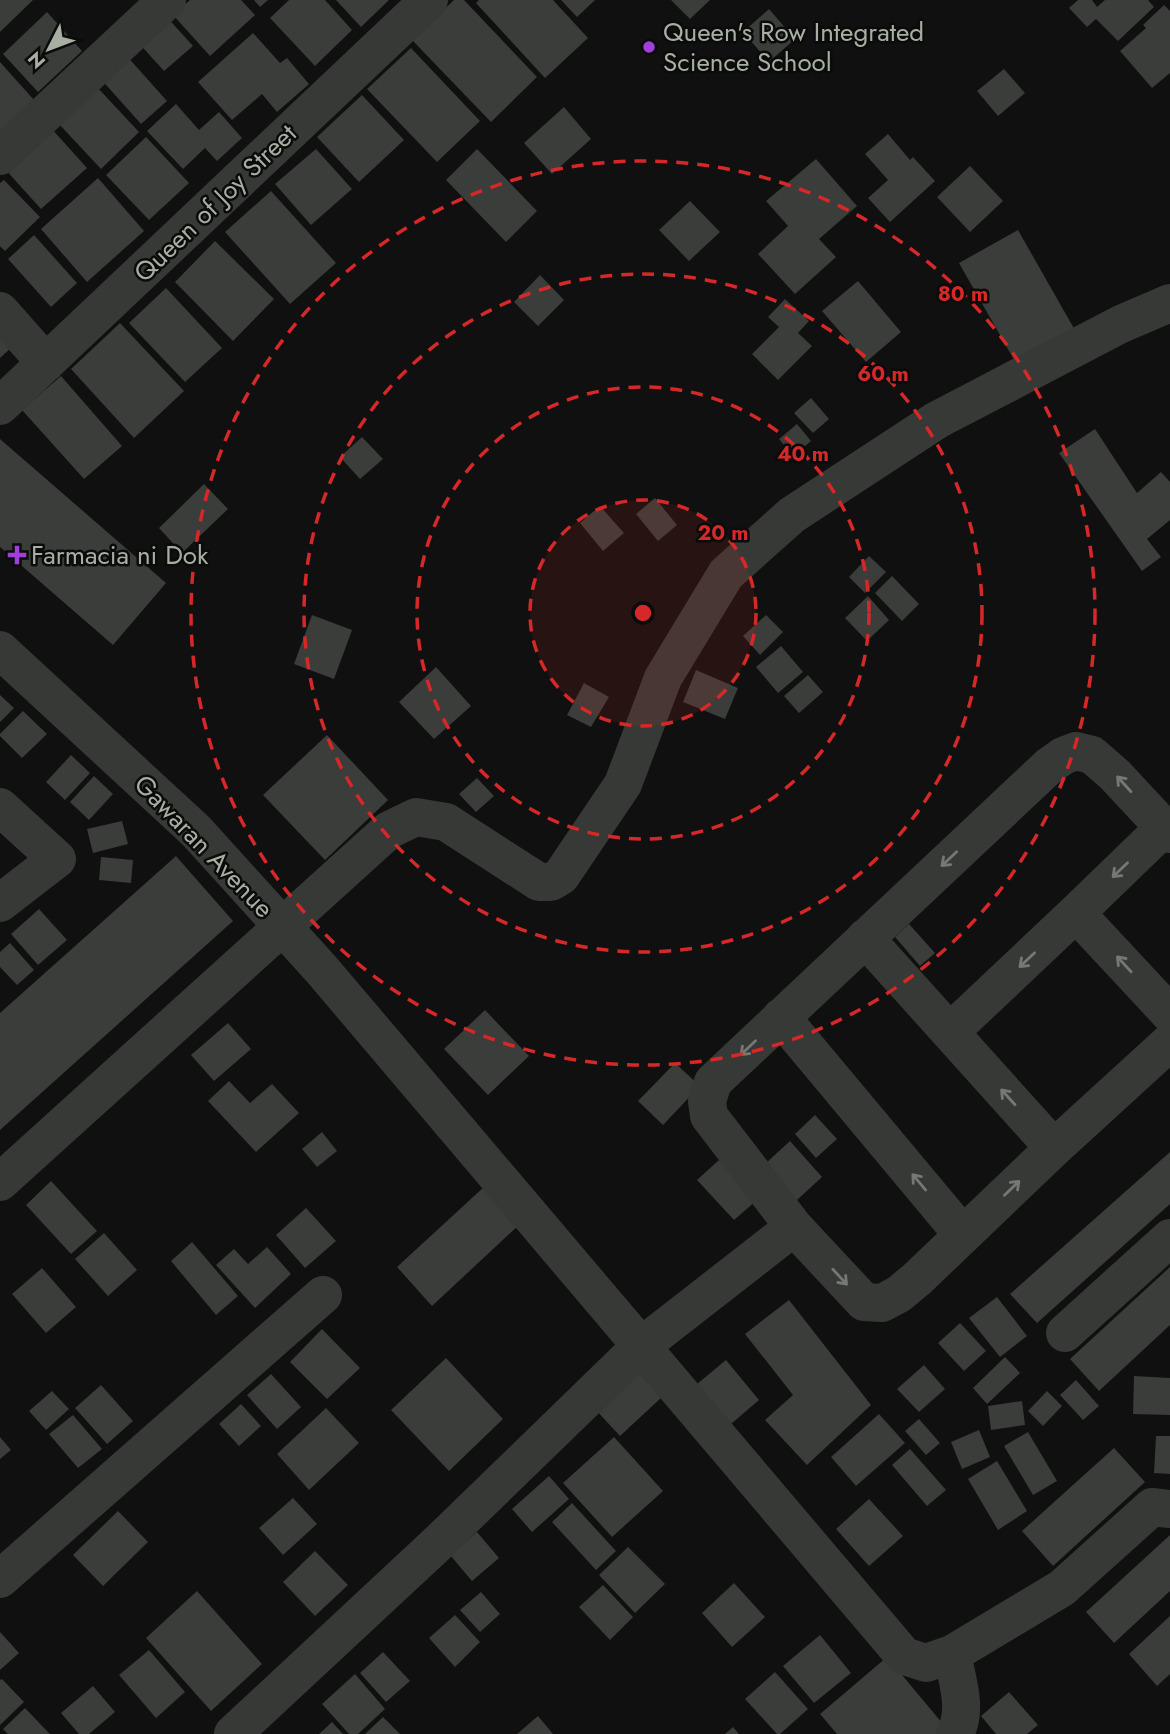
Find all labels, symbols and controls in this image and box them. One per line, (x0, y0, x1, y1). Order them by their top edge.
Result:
place label: Queen's Row Integrated Science School (663, 13, 924, 81)
north arrow (14, 14, 84, 84)
marker: Queen's Row Integrated Science School (641, 39, 657, 55)
text: N (22, 45, 52, 75)
street label: Queen of Joy Street (125, 115, 305, 291)
text: 80 m (938, 279, 988, 309)
text: 60 m (857, 359, 909, 389)
text: 40 m (777, 439, 829, 469)
text: 20 m (697, 518, 749, 548)
place label: Farmacia ni Dok (31, 536, 209, 574)
marker: Farmacia ni Dok (9, 547, 25, 563)
centre of rings (631, 601, 655, 625)
street label: Gawaran Avenue (126, 766, 282, 926)
one-way arrow (1116, 775, 1132, 793)
one-way arrow (941, 851, 958, 868)
one-way arrow (1112, 862, 1129, 879)
one-way arrow (1019, 951, 1036, 968)
one-way arrow (1115, 956, 1132, 973)
one-way arrow (739, 1040, 756, 1057)
one-way arrow (1000, 1089, 1016, 1107)
one-way arrow (912, 1174, 927, 1192)
one-way arrow (1003, 1179, 1020, 1196)
one-way arrow (831, 1267, 848, 1285)

